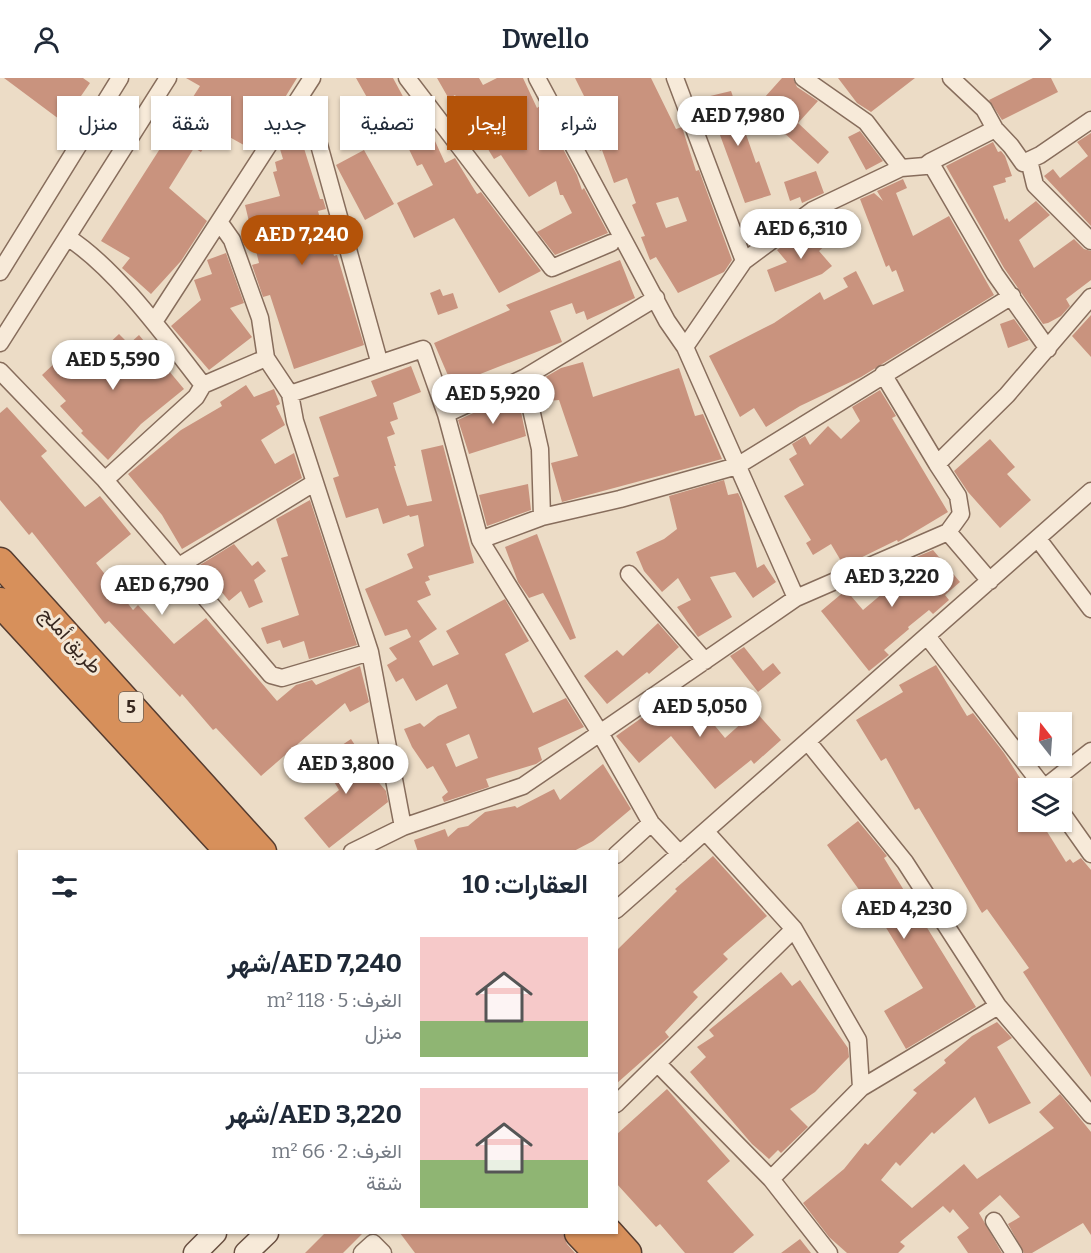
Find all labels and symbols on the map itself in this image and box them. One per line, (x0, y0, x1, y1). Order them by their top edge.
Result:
pin: AED 7,980 (669, 96, 807, 147)
pin: AED 6,310 (732, 209, 870, 260)
pin: AED 7,240 (233, 215, 371, 266)
pin: AED 5,590 (44, 340, 182, 391)
pin: AED 5,920 (424, 374, 562, 425)
pin: AED 3,220 (823, 557, 961, 608)
pin: AED 6,790 (93, 565, 231, 616)
street label: طريق أملج (33, 602, 107, 680)
pin: AED 5,050 (631, 687, 769, 738)
road number: 5 (119, 692, 143, 722)
north arrow (1018, 712, 1072, 766)
pin: AED 3,800 (277, 744, 415, 795)
pin: AED 4,230 (835, 889, 973, 940)

